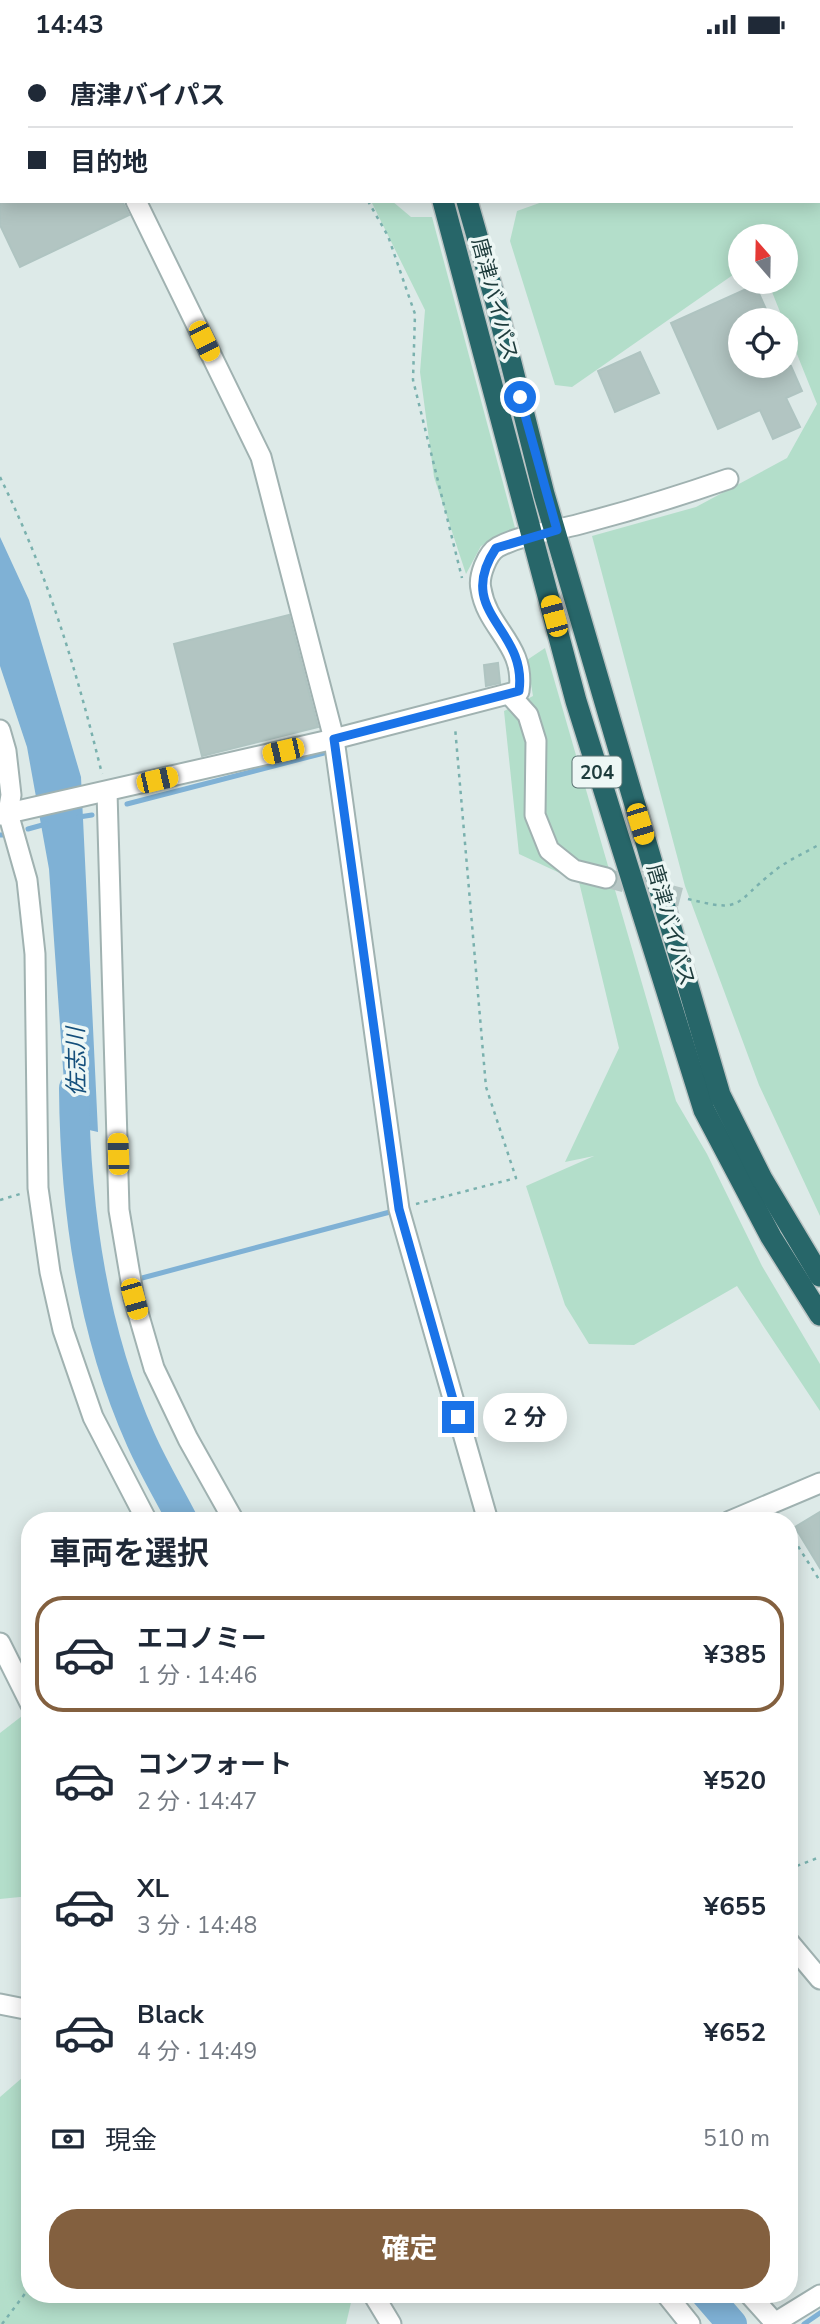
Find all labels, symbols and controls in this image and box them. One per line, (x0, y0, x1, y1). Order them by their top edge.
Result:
text: 14:43 (35, 7, 104, 42)
text: 唐津バイパス (70, 78, 225, 113)
text: 目的地 (70, 145, 148, 180)
north arrow (728, 224, 798, 294)
map controls (728, 224, 798, 378)
street label: 唐津バイパス (465, 235, 525, 363)
button: locate (728, 308, 798, 378)
car (186, 318, 223, 364)
route start (504, 381, 536, 413)
car (539, 593, 570, 639)
car (261, 736, 306, 766)
road number: 204 (572, 757, 622, 787)
car (135, 765, 180, 795)
car (624, 801, 657, 847)
street label: 唐津バイパス (640, 861, 702, 989)
water label: 佐志川 (60, 1024, 93, 1097)
car (107, 1133, 130, 1175)
car (119, 1276, 150, 1322)
callout: 2 分 (482, 1393, 566, 1441)
route end (442, 1401, 474, 1433)
text: 2 分 (503, 1402, 547, 1433)
text: 車両を選択 (49, 1532, 209, 1575)
text: エコノミー (137, 1621, 267, 1656)
icon: car (53, 1623, 116, 1686)
text: ¥385 (704, 1637, 766, 1672)
text: 1 分 · 14:46 (137, 1660, 257, 1691)
text: コンフォート (137, 1747, 292, 1782)
icon: car (53, 1749, 116, 1812)
text: ¥520 (704, 1763, 766, 1798)
text: 2 分 · 14:47 (137, 1786, 257, 1817)
text: XL (137, 1871, 169, 1906)
icon: car (53, 1875, 116, 1938)
text: ¥655 (704, 1889, 766, 1924)
text: 3 分 · 14:48 (137, 1910, 257, 1941)
text: Black (137, 1997, 204, 2032)
icon: car (53, 2001, 116, 2064)
text: ¥652 (704, 2015, 766, 2050)
text: 4 分 · 14:49 (137, 2036, 257, 2067)
icon: cash (49, 2120, 87, 2158)
text: 現金 (105, 2123, 157, 2158)
text: 510 m (703, 2123, 770, 2154)
button: 確定 (49, 2209, 770, 2289)

